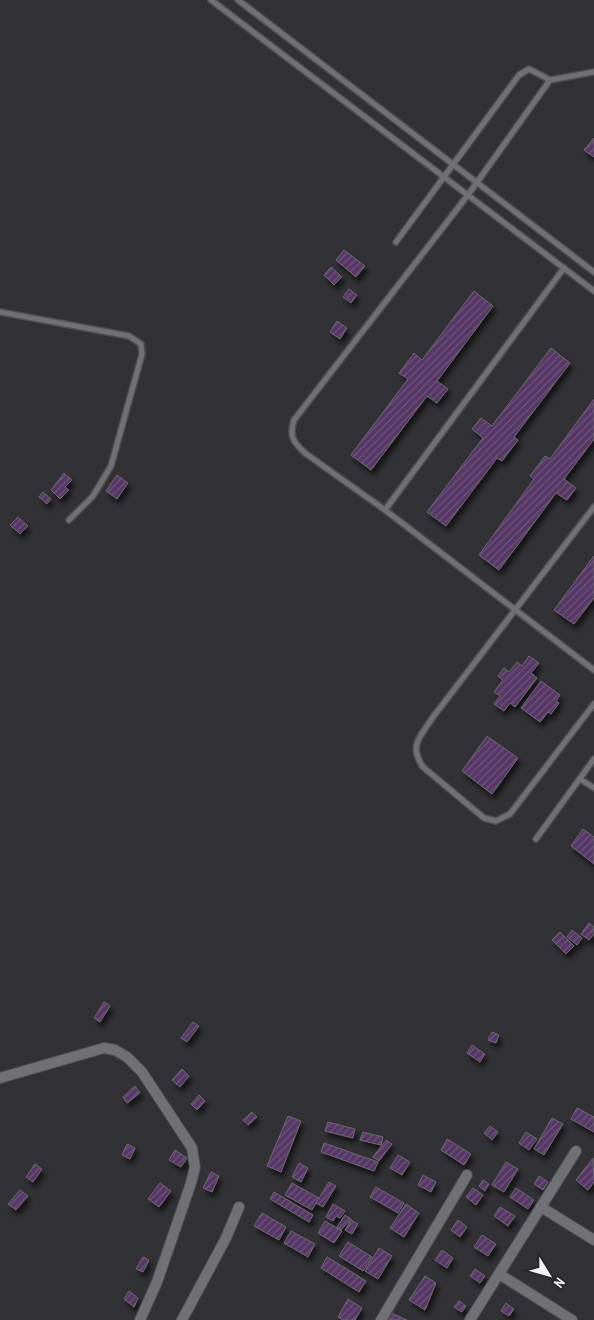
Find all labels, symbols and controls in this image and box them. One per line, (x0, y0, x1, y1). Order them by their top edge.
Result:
north arrow (524, 1250, 574, 1300)
text: N (550, 1274, 569, 1292)

